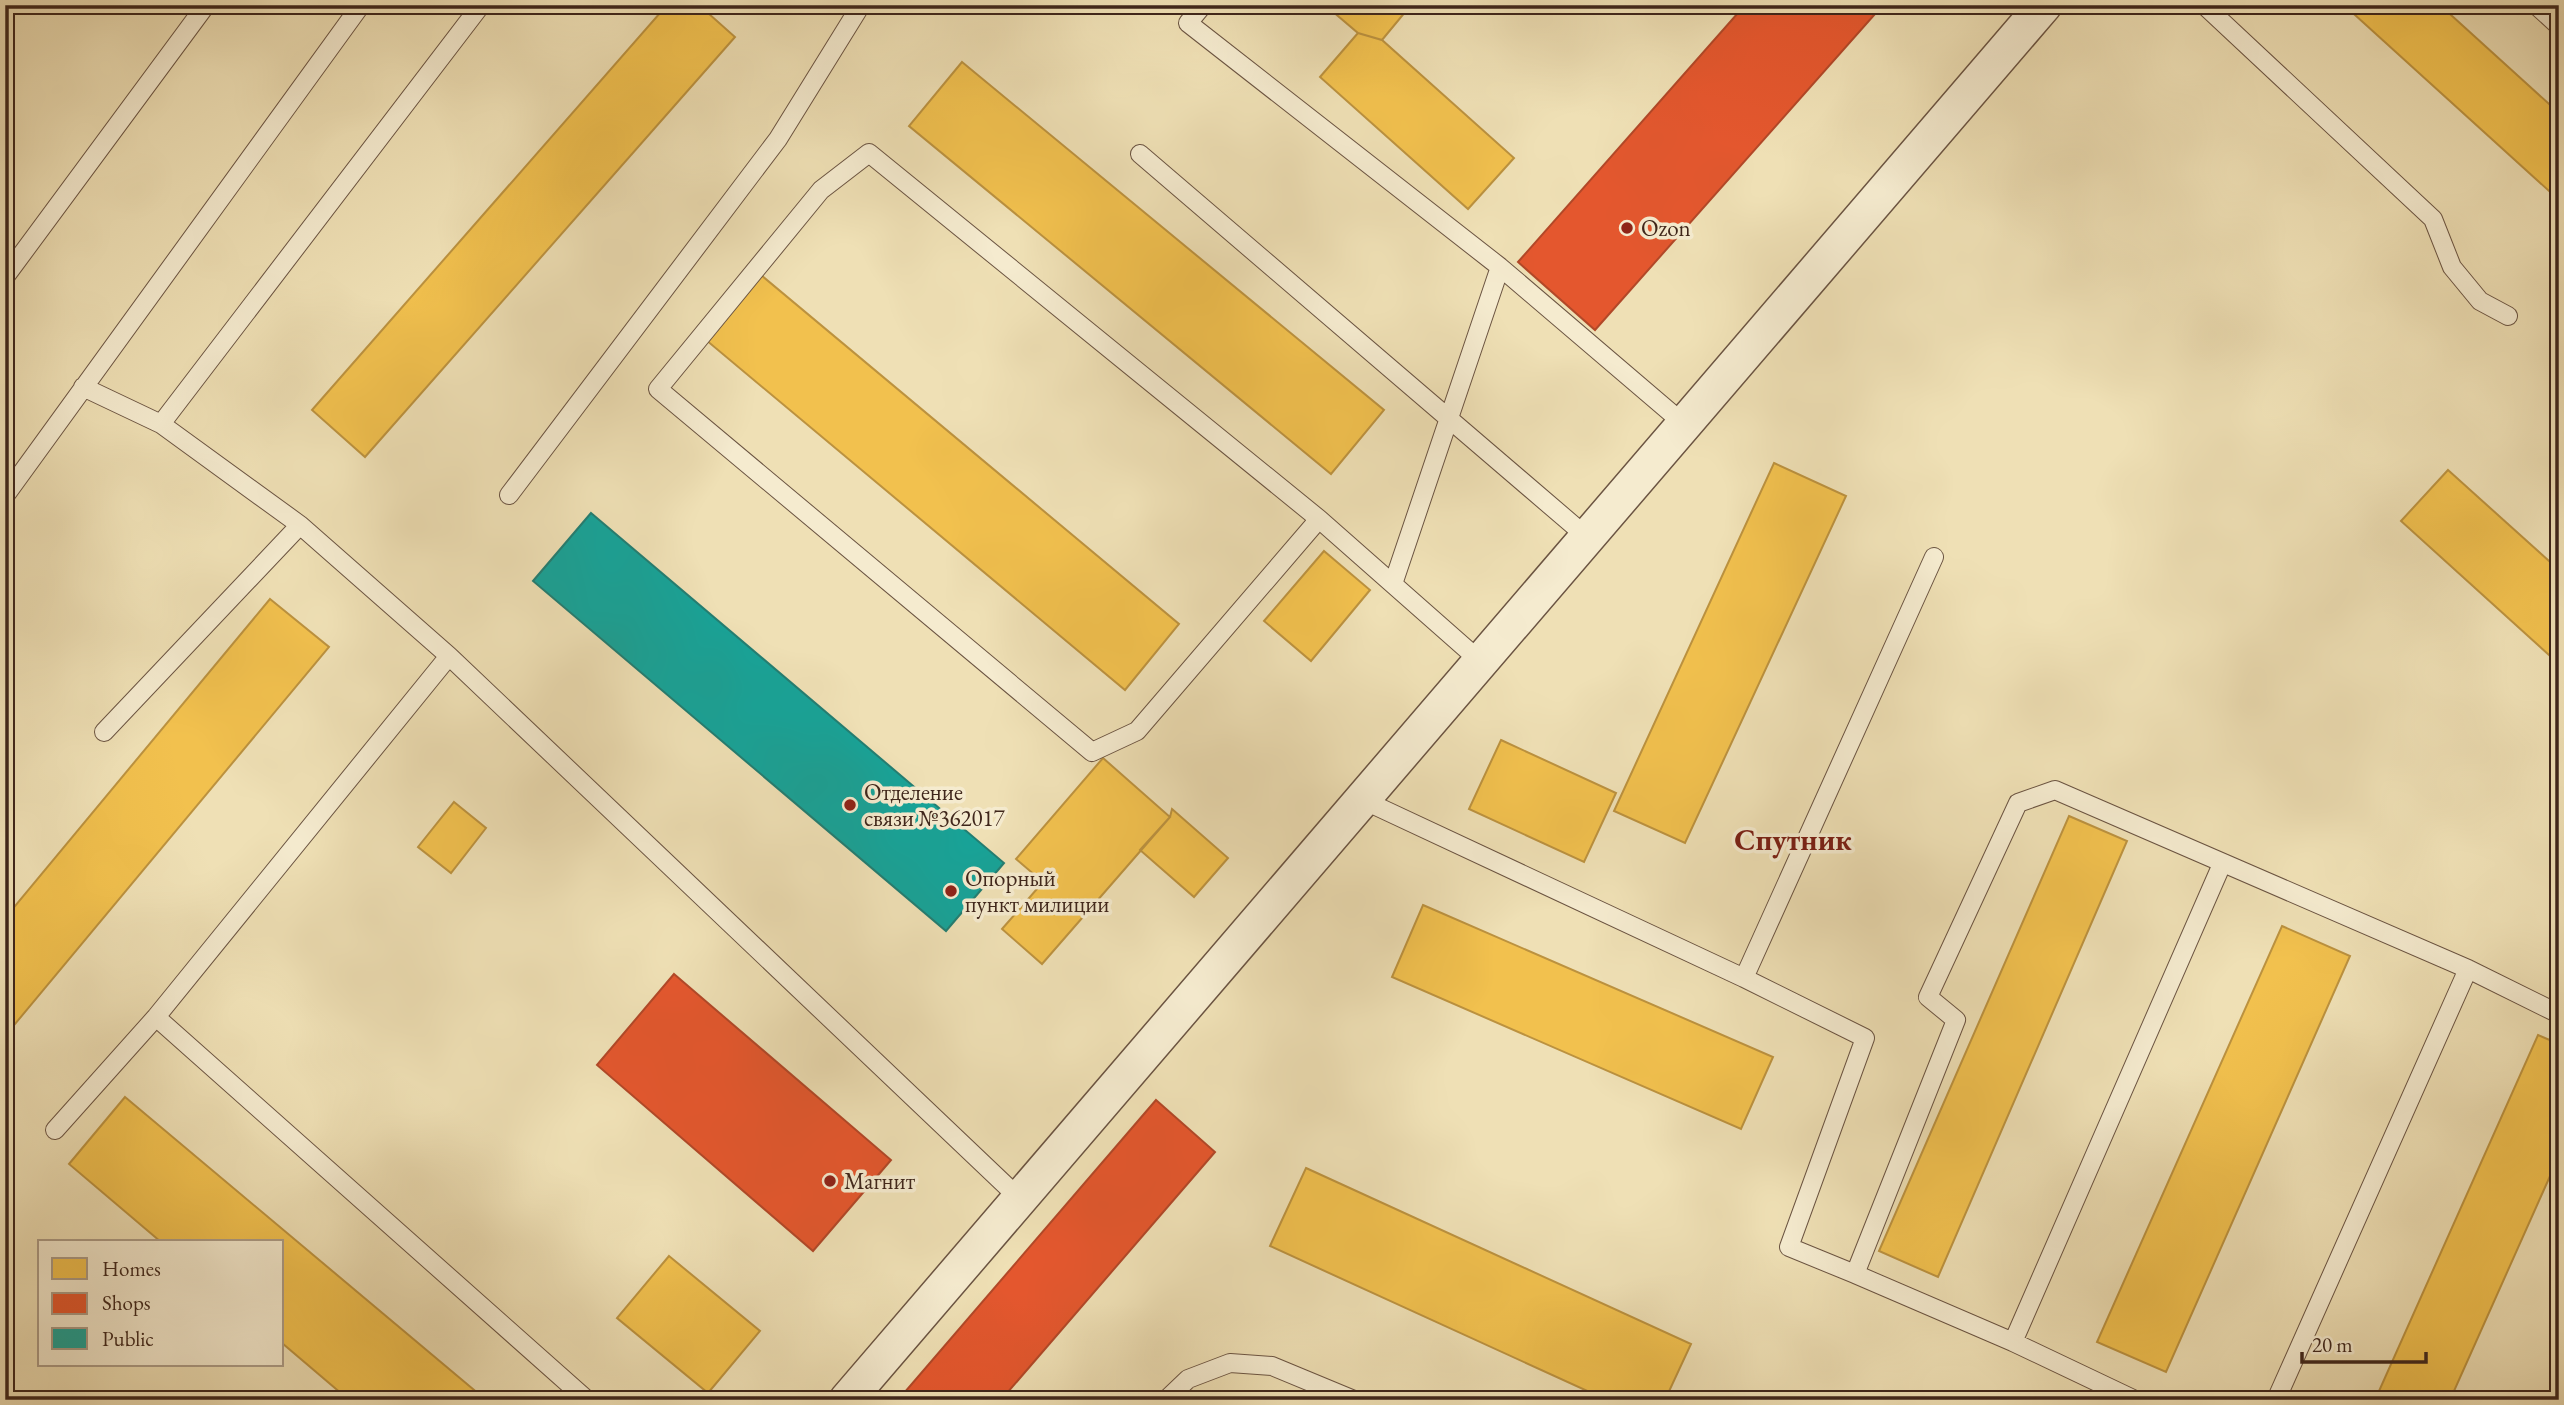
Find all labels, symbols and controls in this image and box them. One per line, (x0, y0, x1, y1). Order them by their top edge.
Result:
place label: Ozon (1641, 213, 1691, 243)
marker: Ozon (1619, 220, 1635, 236)
place label: Отделение связи №362017 (864, 777, 1006, 833)
marker: Отделение связи №362017 (842, 797, 858, 813)
district label: Спутник (1734, 820, 1852, 859)
place label: Опорный пункт милиции (965, 863, 1110, 919)
marker: Опорный пункт милиции (943, 883, 959, 899)
place label: Магнит (844, 1166, 916, 1196)
marker: Магнит (822, 1173, 838, 1189)
legend (38, 1240, 284, 1366)
text: Homes (102, 1255, 161, 1282)
text: Shops (102, 1289, 151, 1316)
scale bar (2302, 1321, 2426, 1365)
text: Public (102, 1325, 154, 1352)
text: 20 m (2312, 1331, 2353, 1358)

